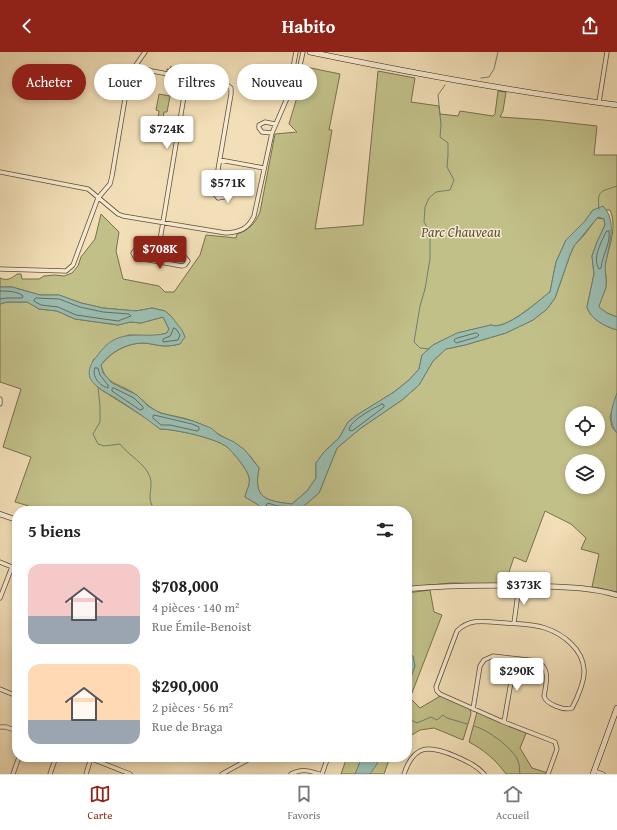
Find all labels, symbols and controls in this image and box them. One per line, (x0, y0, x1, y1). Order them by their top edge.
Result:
text: Habito (282, 13, 335, 40)
icon: back (16, 15, 38, 37)
icon: share (579, 15, 601, 37)
chip: Acheter (12, 64, 86, 100)
chip: Louer (94, 64, 156, 100)
chip: Filtres (164, 64, 229, 100)
chip: Nouveau (237, 64, 317, 100)
pin: $724K (139, 116, 195, 150)
text: $724K (149, 119, 185, 138)
pin: $571K (200, 170, 256, 204)
text: $571K (210, 173, 246, 192)
park label: Parc Chauveau (420, 222, 501, 242)
pin: $708K (132, 236, 188, 270)
text: $708K (142, 239, 178, 258)
map controls (565, 406, 605, 494)
button: locate (565, 406, 605, 446)
button: layers (565, 454, 605, 494)
text: 5 biens (28, 518, 81, 543)
icon: filters (374, 519, 396, 541)
pin: $373K (496, 572, 552, 606)
text: $708,000 (152, 573, 218, 598)
text: $373K (506, 575, 542, 594)
icon: home (60, 580, 108, 628)
text: 4 pièces · 140 m² (152, 598, 239, 617)
text: Rue Émile-Benoist (152, 617, 251, 636)
pin: $290K (489, 658, 545, 692)
text: $290K (499, 661, 535, 680)
text: $290,000 (152, 673, 218, 698)
icon: home (60, 680, 108, 728)
text: 2 pièces · 56 m² (152, 698, 233, 717)
text: Rue de Braga (152, 717, 223, 736)
tab: Carte (88, 783, 112, 823)
tab: Favoris (288, 783, 320, 823)
tab: Accueil (496, 783, 529, 823)

